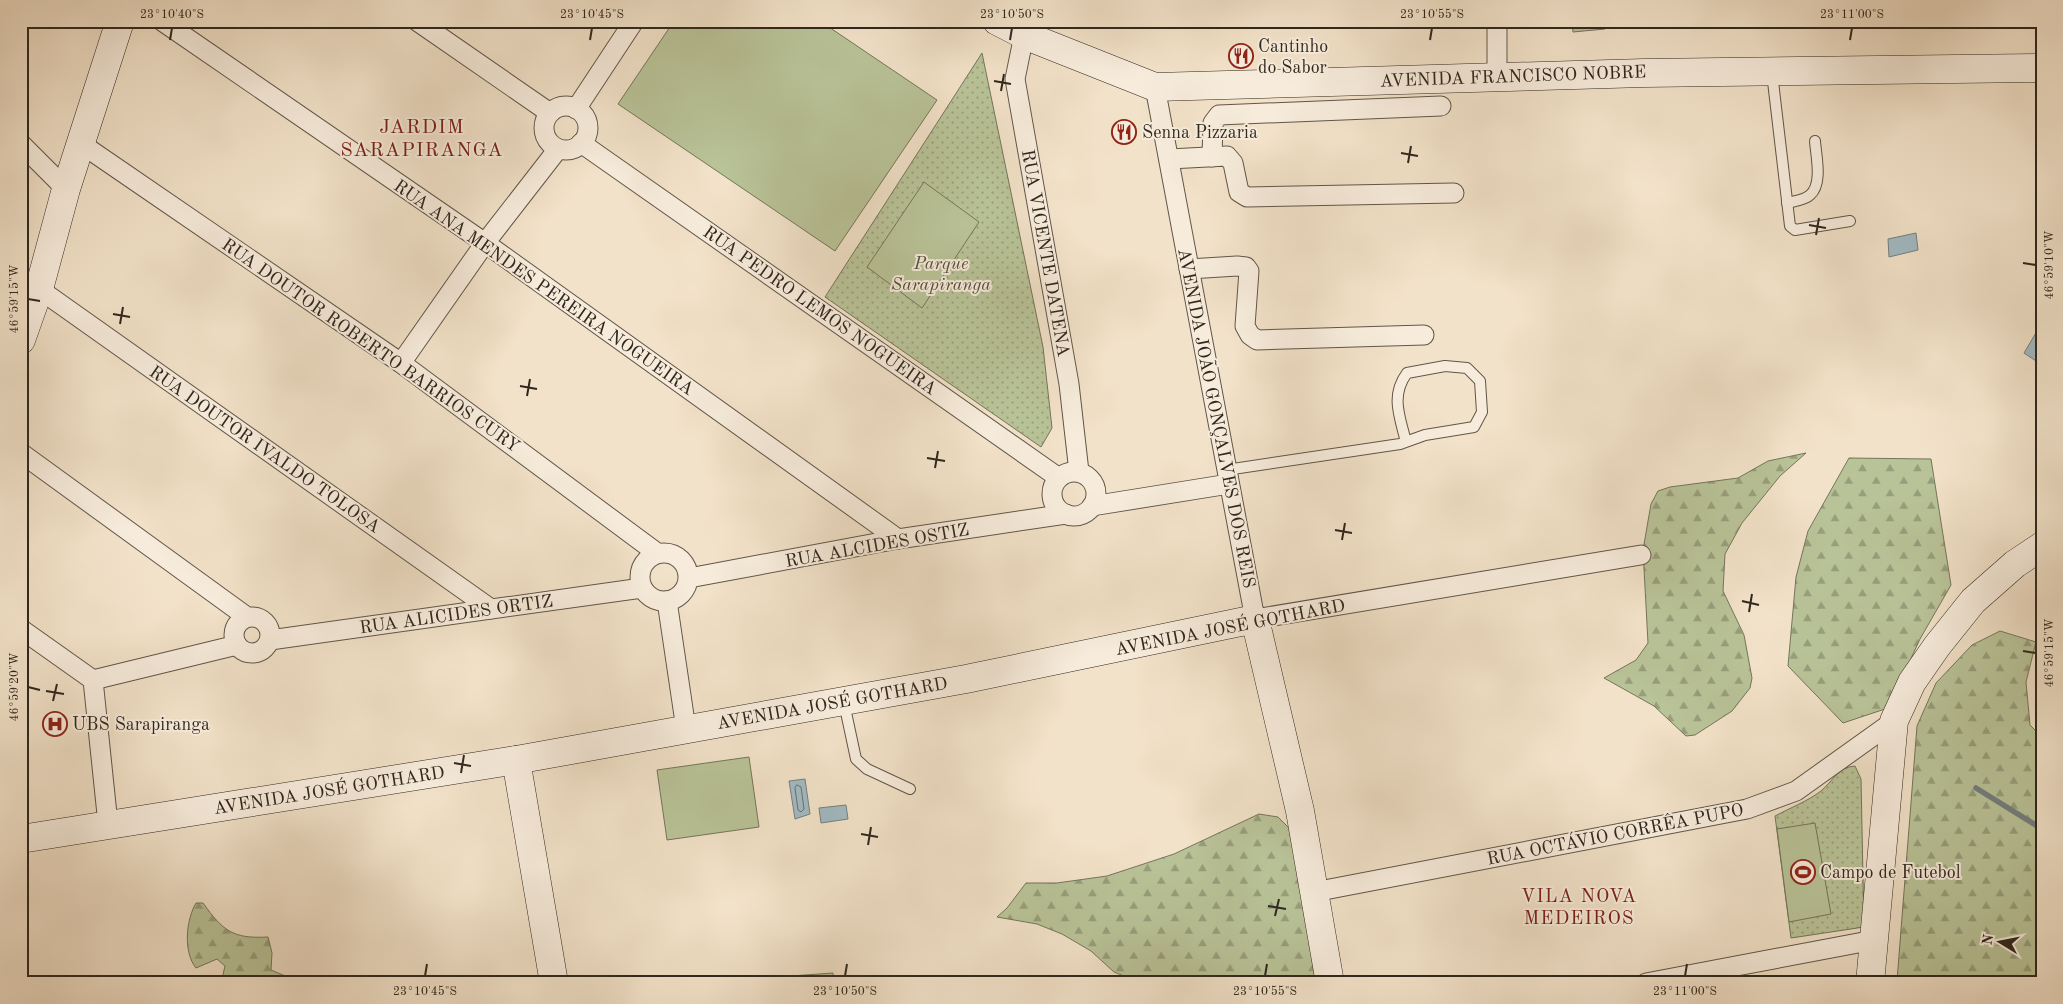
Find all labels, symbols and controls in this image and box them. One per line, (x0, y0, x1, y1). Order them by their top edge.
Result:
text: 23°10'45"S (560, 8, 624, 21)
text: 23°10'50"S (980, 8, 1044, 21)
text: 23°10'55"S (1400, 8, 1464, 21)
text: 23°10'40"S (140, 9, 204, 21)
text: 23°11'00"S (1820, 9, 1884, 21)
place label: Cantinho do Sabor (1258, 38, 1328, 77)
restaurant icon: Cantinho do Sabor (1228, 43, 1254, 69)
street label: AVENIDA FRANCISCO NOBRE (1379, 63, 1647, 91)
district label: JARDIM SARAPIRANGA (340, 118, 504, 161)
restaurant icon: Senna Pizzaria (1111, 119, 1137, 145)
place label: Senna Pizzaria (1142, 124, 1258, 142)
street label: RUA VICENTE DATENA (1018, 148, 1072, 359)
street label: RUA ANA MENDES PEREIRA NOGUEIRA (390, 177, 697, 399)
street label: RUA PEDRO LEMOS NOGUEIRA (699, 223, 940, 399)
text: 46°59'10"W (2043, 230, 2056, 300)
street label: RUA DOUTOR ROBERTO BARRIOS CURY (218, 235, 523, 456)
street label: AVENIDA JOÃO GONÇALVES DOS REIS (1174, 246, 1262, 590)
park label: Parque Sarapiranga (891, 255, 991, 294)
text: 46°59'15"W (8, 264, 21, 334)
street label: RUA DOUTOR IVALDO TOLOSA (146, 363, 383, 537)
street label: RUA ALCIDES OSTIZ (784, 521, 971, 571)
street label: RUA ALICIDES ORTIZ (358, 592, 554, 637)
street label: AVENIDA JOSÉ GOTHARD (1113, 593, 1347, 659)
text: 46°59'15"W (2043, 618, 2056, 688)
text: 46°59'20"W (8, 652, 21, 722)
street label: AVENIDA JOSÉ GOTHARD (715, 671, 949, 733)
hospital icon: UBS Sarapiranga (42, 711, 68, 737)
place label: UBS Sarapiranga (72, 716, 210, 734)
street label: AVENIDA JOSÉ GOTHARD (212, 760, 446, 818)
street label: RUA OCTÁVIO CORRÊA PUPO (1485, 797, 1745, 869)
sports icon: Campo de Futebol (1790, 859, 1816, 885)
place label: Campo de Futebol (1820, 864, 1961, 882)
district label: VILA NOVA MEDEIROS (1521, 888, 1637, 929)
north arrow (1976, 916, 2026, 966)
text: N (1980, 933, 1996, 946)
text: 23°10'45"S (393, 985, 457, 998)
text: 23°10'50"S (813, 985, 877, 998)
text: 23°10'55"S (1233, 985, 1297, 998)
text: 23°11'00"S (1653, 986, 1717, 998)

